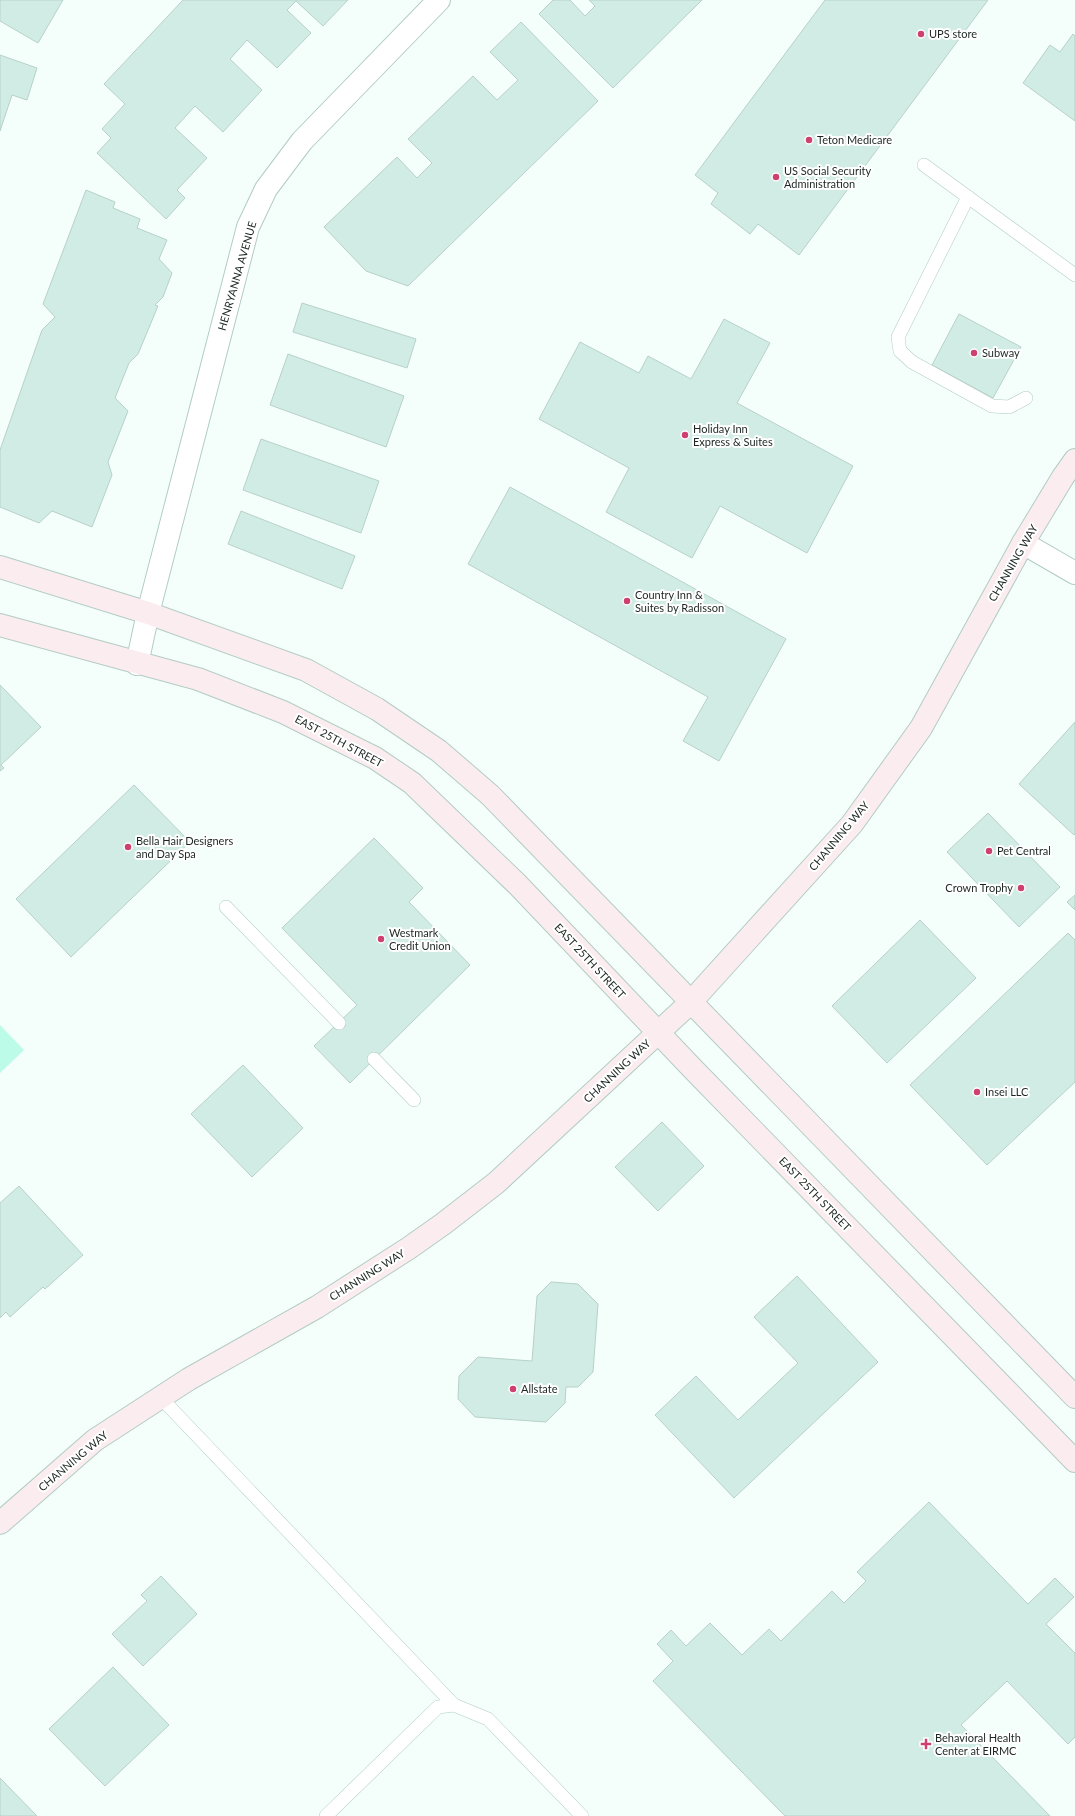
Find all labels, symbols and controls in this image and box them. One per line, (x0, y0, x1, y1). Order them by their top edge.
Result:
place label: UPS store (929, 27, 977, 40)
marker: UPS store (916, 29, 926, 39)
place label: Teton Medicare (817, 133, 892, 146)
marker: Teton Medicare (804, 135, 814, 145)
place label: US Social Security Administration (784, 164, 872, 190)
marker: US Social Security Administration (771, 172, 781, 182)
street label: HENRYANNA AVENUE (215, 220, 258, 332)
place label: Subway (982, 346, 1020, 359)
marker: Subway (969, 348, 979, 358)
place label: Holiday Inn Express & Suites (693, 422, 773, 448)
marker: Holiday Inn Express & Suites (680, 430, 690, 440)
street label: CHANNING WAY (985, 522, 1040, 604)
place label: Country Inn & Suites by Radisson (635, 588, 724, 614)
marker: Country Inn & Suites by Radisson (622, 596, 632, 606)
street label: EAST 25TH STREET (293, 712, 386, 769)
street label: CHANNING WAY (806, 798, 872, 873)
place label: Bella Hair Designers and Day Spa (136, 834, 233, 860)
marker: Bella Hair Designers and Day Spa (123, 842, 133, 852)
place label: Pet Central (997, 844, 1051, 857)
marker: Pet Central (984, 846, 994, 856)
place label: Crown Trophy (945, 881, 1013, 894)
marker: Crown Trophy (1016, 883, 1026, 893)
street label: EAST 25TH STREET (552, 920, 629, 1001)
place label: Westmark Credit Union (389, 926, 451, 952)
marker: Westmark Credit Union (376, 934, 386, 944)
street label: CHANNING WAY (581, 1036, 653, 1105)
place label: Insei LLC (985, 1085, 1029, 1098)
marker: Insei LLC (972, 1087, 982, 1097)
street label: EAST 25TH STREET (777, 1154, 854, 1234)
street label: CHANNING WAY (327, 1246, 407, 1303)
place label: Allstate (521, 1382, 558, 1395)
marker: Allstate (508, 1384, 518, 1394)
street label: CHANNING WAY (35, 1428, 110, 1493)
place label: Behavioral Health Center at EIRMC (935, 1731, 1021, 1757)
marker: Behavioral Health Center at EIRMC (920, 1738, 932, 1750)

